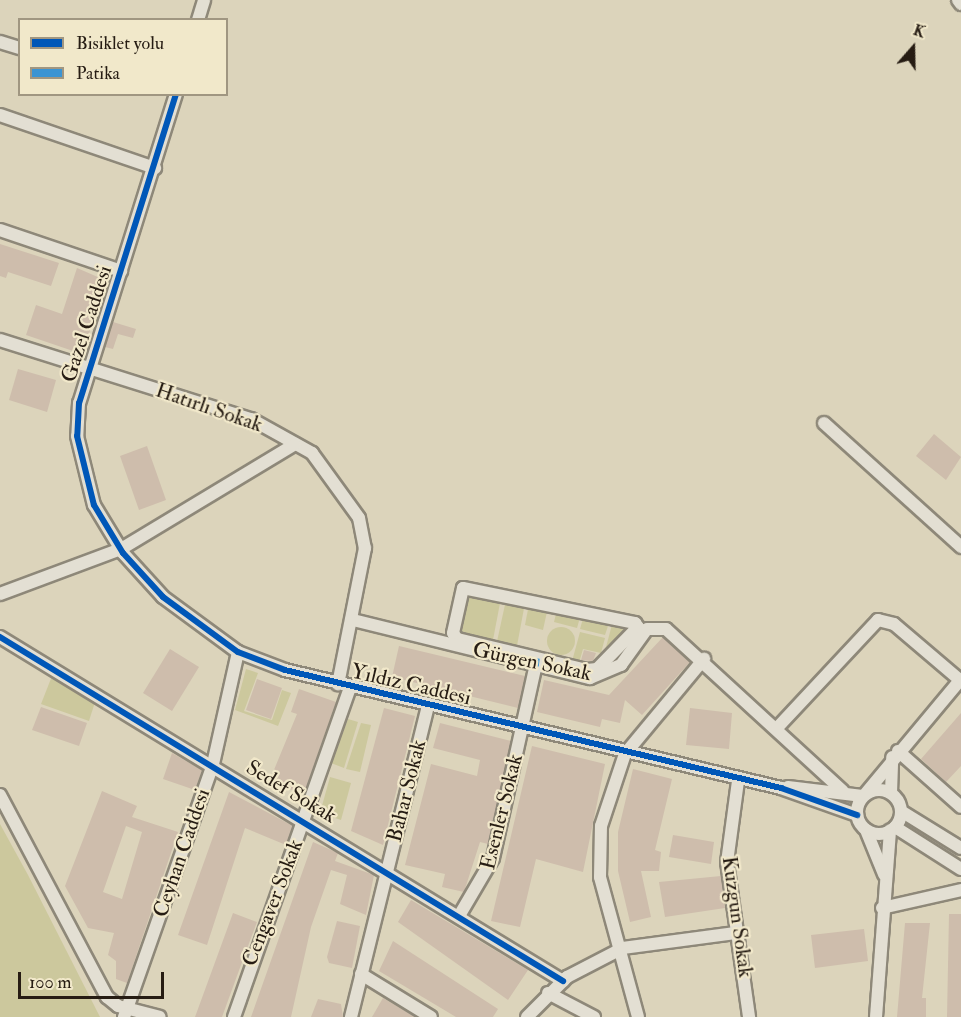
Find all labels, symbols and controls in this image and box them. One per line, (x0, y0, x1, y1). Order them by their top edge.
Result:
legend (18, 18, 228, 96)
north arrow (883, 18, 943, 78)
text: K (910, 20, 928, 42)
text: Bisiklet yolu (76, 32, 164, 55)
text: Patika (76, 62, 120, 85)
street label: Gazel Caddesi (56, 262, 118, 386)
street label: Hatırlı Sokak (152, 378, 266, 438)
street label: Gürgen Sokak (470, 637, 594, 687)
street label: Yıldız Caddesi (349, 659, 473, 711)
street label: Bahar Sokak (382, 737, 432, 845)
street label: Esenler Sokak (475, 751, 529, 873)
street label: Sedef Sokak (241, 755, 341, 829)
street label: Ceyhan Caddesi (148, 785, 216, 921)
street label: Cengaver Sokak (237, 836, 309, 970)
street label: Kuzgun Sokak (716, 855, 758, 979)
scale bar (21, 960, 166, 998)
text: 100 m (29, 971, 72, 994)

